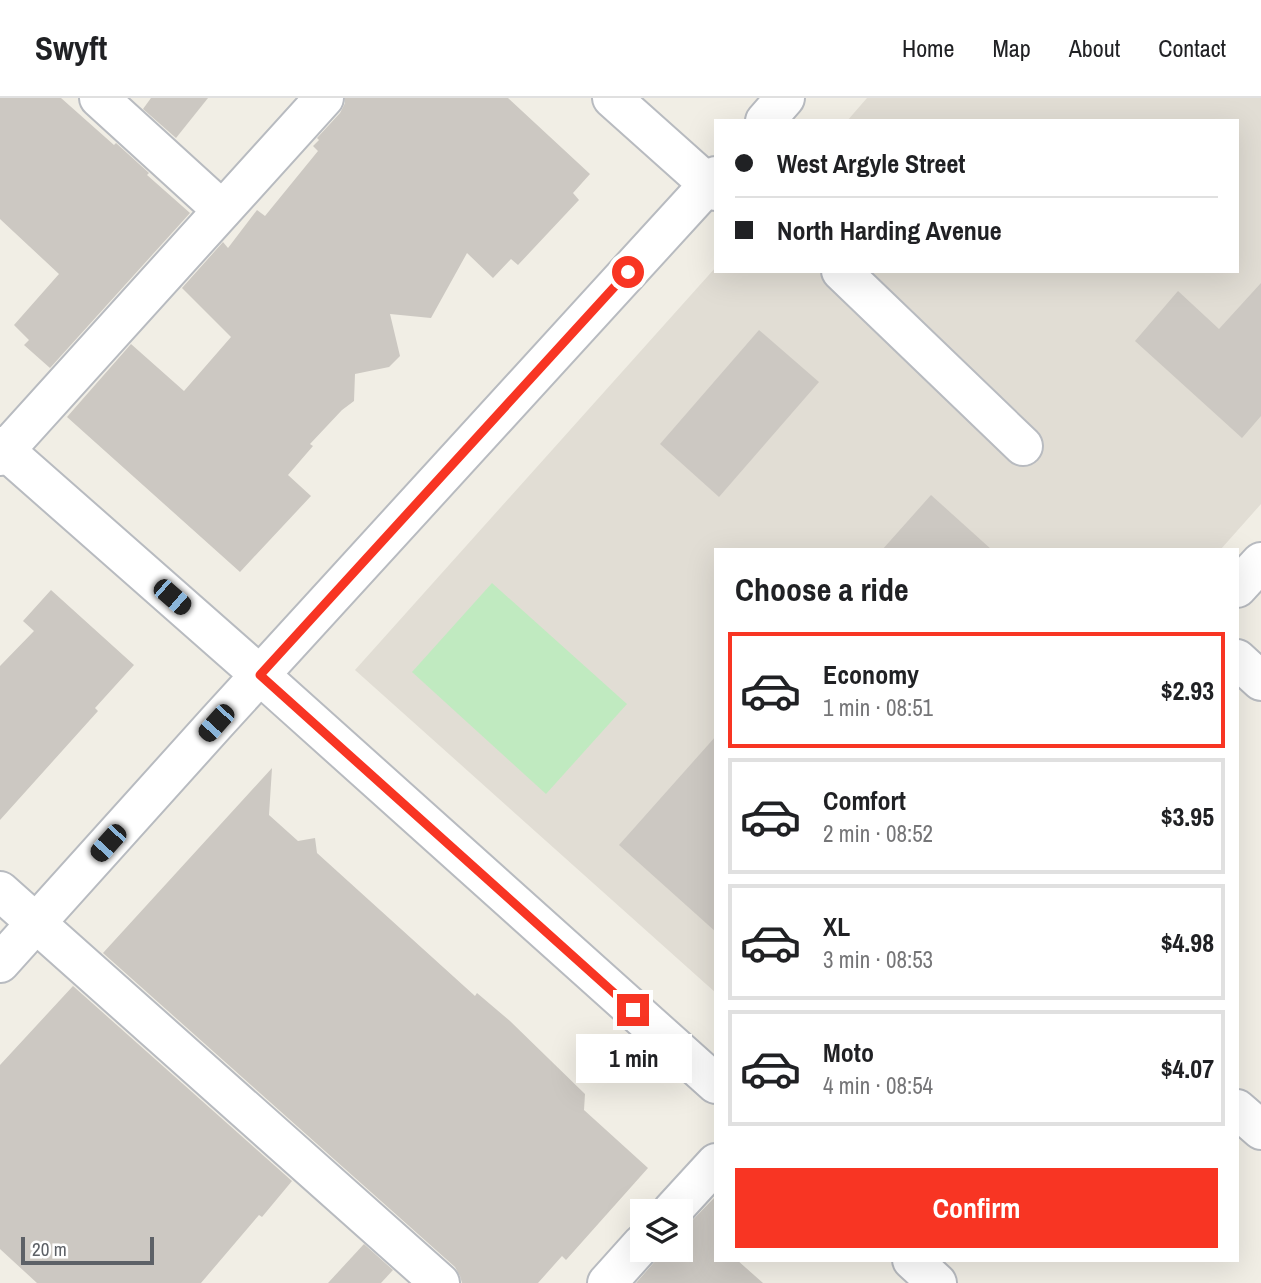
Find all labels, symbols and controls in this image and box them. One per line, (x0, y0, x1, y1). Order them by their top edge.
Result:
text: Swyft (35, 26, 107, 70)
text: Home (902, 32, 954, 64)
text: Map (992, 32, 1031, 64)
text: About (1069, 32, 1120, 64)
text: Contact (1158, 32, 1226, 64)
text: West Argyle Street (777, 146, 965, 181)
text: North Harding Avenue (777, 213, 1002, 248)
route start (612, 256, 644, 288)
text: Choose a ride (735, 568, 909, 611)
car (150, 575, 195, 619)
text: Economy (823, 657, 919, 692)
icon: car (739, 659, 802, 722)
text: $2.93 (1161, 673, 1214, 708)
text: 1 min · 08:51 (823, 692, 933, 723)
car (195, 700, 238, 746)
text: Comfort (823, 783, 906, 818)
icon: car (739, 785, 802, 848)
text: $3.95 (1161, 799, 1214, 834)
text: 2 min · 08:52 (823, 818, 933, 849)
car (87, 820, 130, 866)
text: XL (823, 909, 850, 944)
icon: car (739, 911, 802, 974)
text: $4.98 (1161, 925, 1214, 960)
text: 3 min · 08:53 (823, 944, 933, 975)
route end (617, 994, 649, 1026)
callout: 1 min (575, 1034, 691, 1084)
text: Moto (823, 1035, 874, 1070)
icon: car (739, 1037, 802, 1100)
text: 1 min (609, 1043, 659, 1074)
text: $4.07 (1161, 1051, 1214, 1086)
text: 4 min · 08:54 (823, 1070, 933, 1101)
button: Confirm (735, 1168, 1218, 1248)
map controls (630, 1199, 693, 1262)
button: layers (630, 1199, 693, 1262)
scale bar (21, 1234, 154, 1266)
text: 20 m (32, 1236, 67, 1262)

